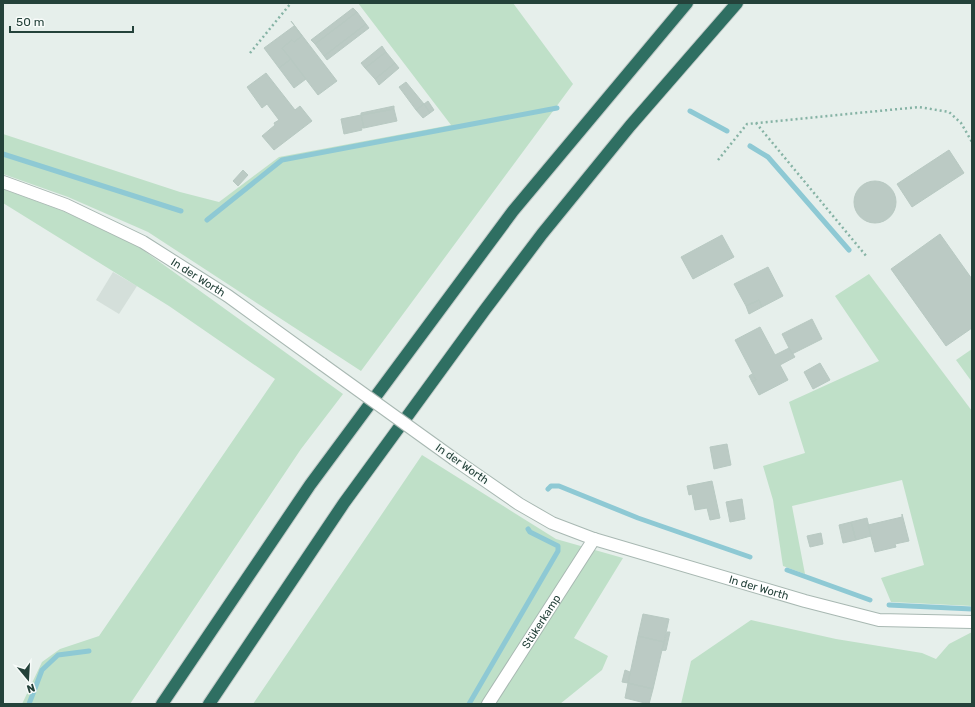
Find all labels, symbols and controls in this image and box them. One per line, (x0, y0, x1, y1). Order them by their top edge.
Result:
scale bar (10, 8, 133, 34)
text: 50 m (16, 15, 44, 29)
street label: In der Worth (169, 255, 228, 299)
street label: In der Worth (433, 441, 491, 487)
street label: In der Worth (728, 573, 790, 602)
street label: Stükerkamp (519, 592, 563, 651)
north arrow (8, 659, 48, 699)
text: N (25, 681, 37, 695)

